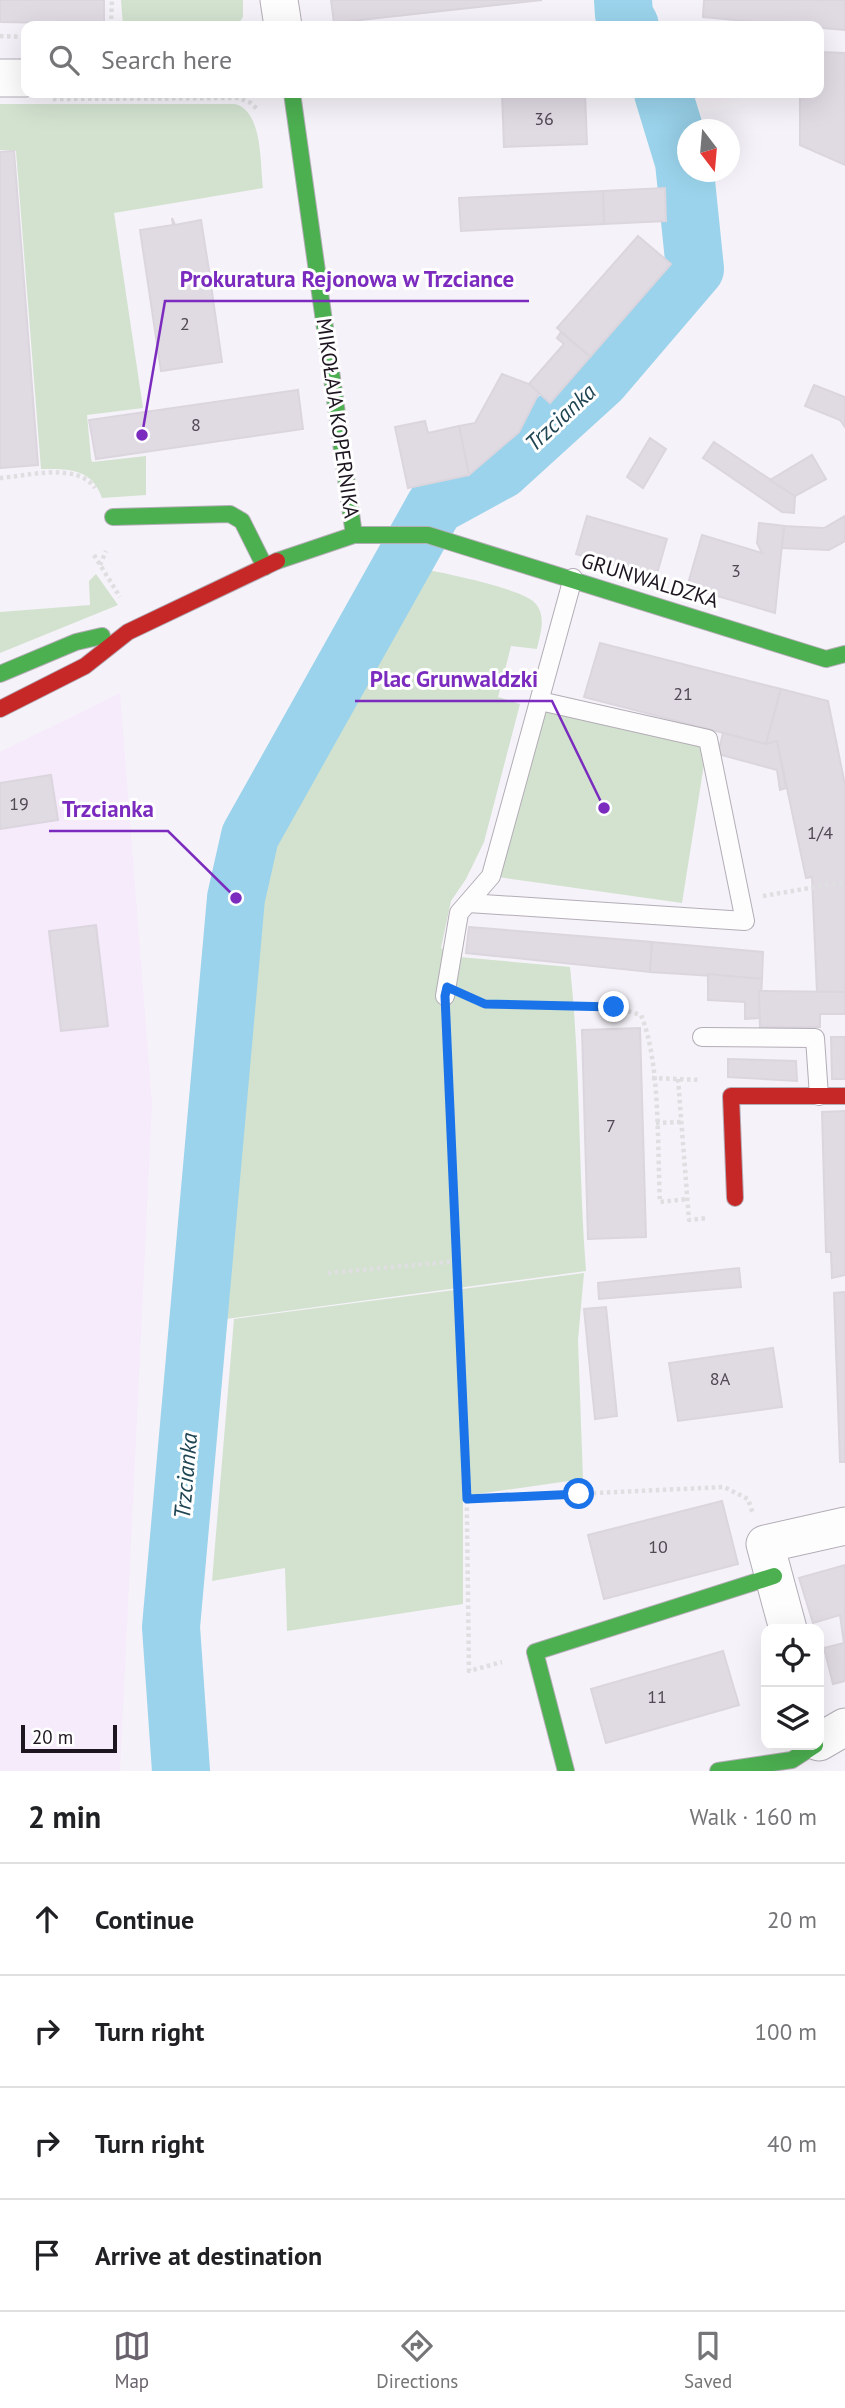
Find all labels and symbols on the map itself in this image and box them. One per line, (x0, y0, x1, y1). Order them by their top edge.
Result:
house number: 36 (534, 107, 554, 130)
north arrow (677, 119, 740, 182)
callout: Prokuratura Rejonowa w Trzciance (165, 257, 529, 301)
text: Prokuratura Rejonowa w Trzciance (180, 264, 514, 293)
house number: 2 (180, 312, 190, 335)
street label: MIKOŁAJA KOPERNIKA (311, 316, 365, 520)
water label: Trzcianka (518, 377, 602, 457)
house number: 8 (191, 413, 201, 436)
street label: GRUNWALDZKA (578, 546, 723, 614)
house number: 3 (731, 559, 741, 582)
callout: Plac Grunwaldzki (355, 657, 552, 701)
text: Plac Grunwaldzki (370, 664, 538, 693)
house number: 21 (673, 682, 693, 705)
callout: Trzcianka (49, 787, 168, 831)
house number: 19 (9, 792, 29, 815)
text: Trzcianka (62, 794, 154, 823)
house number: 1/4 (807, 821, 833, 844)
route end (598, 991, 629, 1022)
house number: 7 (606, 1114, 616, 1137)
house number: 8A (710, 1367, 731, 1390)
water label: Trzcianka (167, 1432, 203, 1520)
route start (563, 1478, 594, 1509)
house number: 10 (648, 1535, 668, 1558)
house number: 11 (647, 1685, 667, 1708)
scale bar (21, 1722, 117, 1754)

